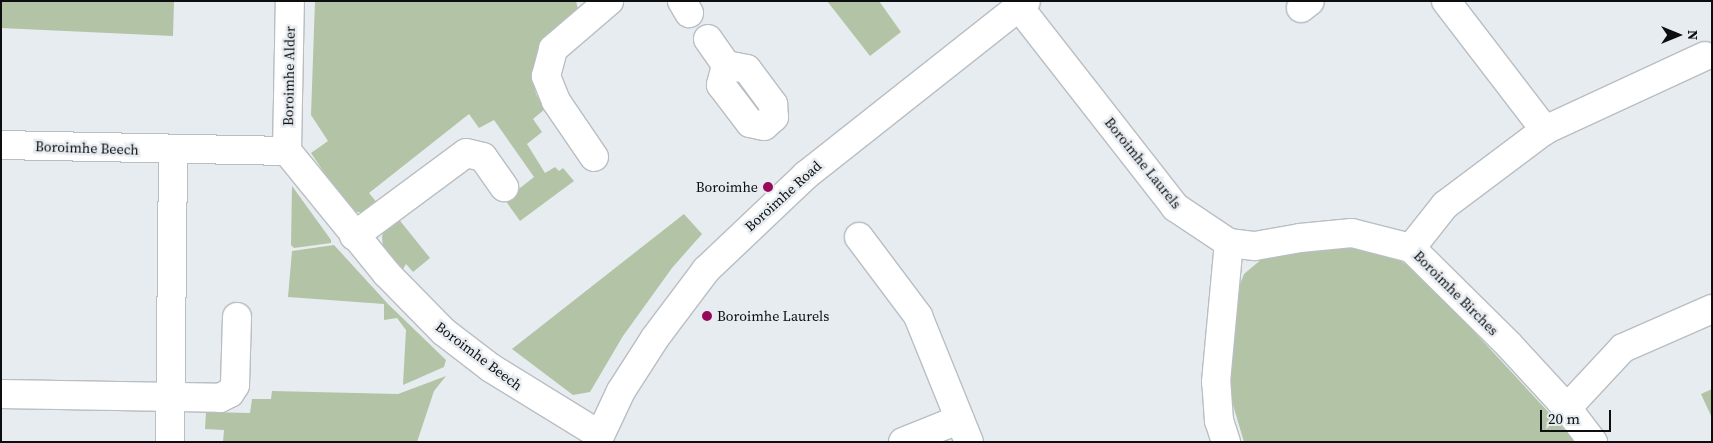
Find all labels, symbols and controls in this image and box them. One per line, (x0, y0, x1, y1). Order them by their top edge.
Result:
north arrow (1653, 10, 1703, 60)
street label: Boroimhe Alder (280, 26, 298, 126)
text: N (1683, 30, 1703, 40)
street label: Boroimhe Laurels (1101, 114, 1185, 212)
street label: Boroimhe Beech (35, 138, 139, 158)
street label: Boroimhe Road (741, 157, 825, 235)
place label: Boroimhe (696, 179, 758, 195)
marker: Boroimhe (762, 181, 774, 193)
street label: Boroimhe Birches (1410, 247, 1502, 339)
place label: Boroimhe Laurels (717, 308, 829, 324)
marker: Boroimhe Laurels (701, 310, 713, 322)
street label: Boroimhe Beech (433, 318, 525, 394)
scale bar (1543, 400, 1614, 432)
text: 20 m (1548, 408, 1580, 429)

